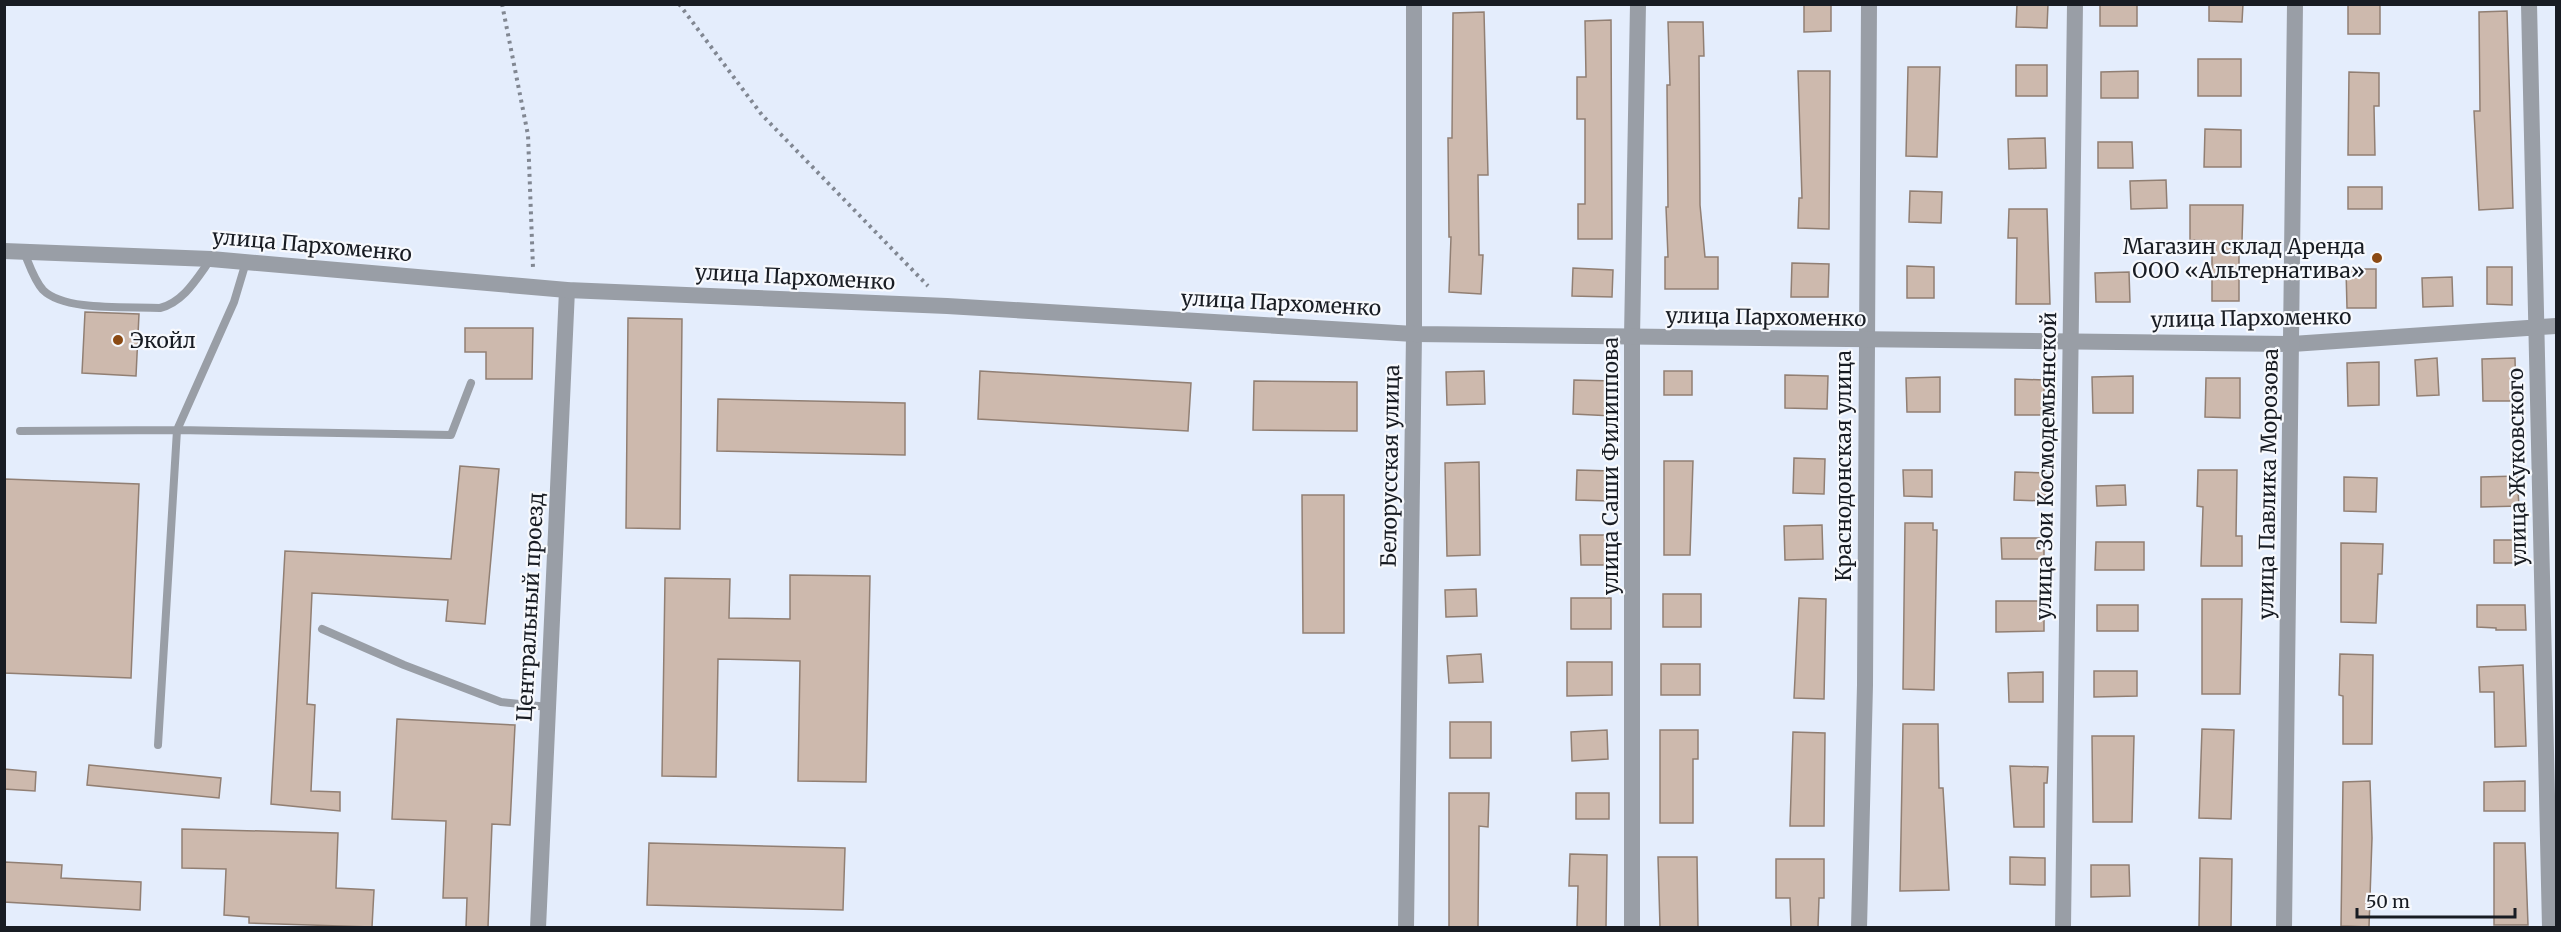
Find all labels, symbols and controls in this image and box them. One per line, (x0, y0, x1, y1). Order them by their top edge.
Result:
street label: улица Пархоменко (211, 223, 413, 267)
place label: Магазин склад Аренда ООО «Альтернатива» (2123, 233, 2365, 284)
marker: Магазин склад Аренда ООО «Альтернатива» (2370, 251, 2384, 265)
street label: улица Пархоменко (694, 258, 896, 296)
street label: улица Пархоменко (1180, 284, 1382, 322)
street label: улица Пархоменко (1665, 302, 1867, 332)
street label: улица Пархоменко (2150, 303, 2352, 333)
street label: улица Зои Космодемьянской (2030, 312, 2062, 620)
place label: Экойл (130, 327, 196, 354)
marker: Экойл (111, 333, 125, 347)
street label: улица Саши Филиппова (1597, 337, 1624, 595)
street label: улица Павлика Морозова (2252, 348, 2284, 620)
street label: Краснодонская улица (1830, 350, 1857, 582)
street label: Белорусская улица (1375, 364, 1405, 568)
street label: улица Жуковского (2502, 368, 2532, 566)
street label: Центральный проезд (511, 492, 549, 722)
scale bar (2357, 881, 2514, 919)
text: 50 m (2366, 890, 2410, 913)

